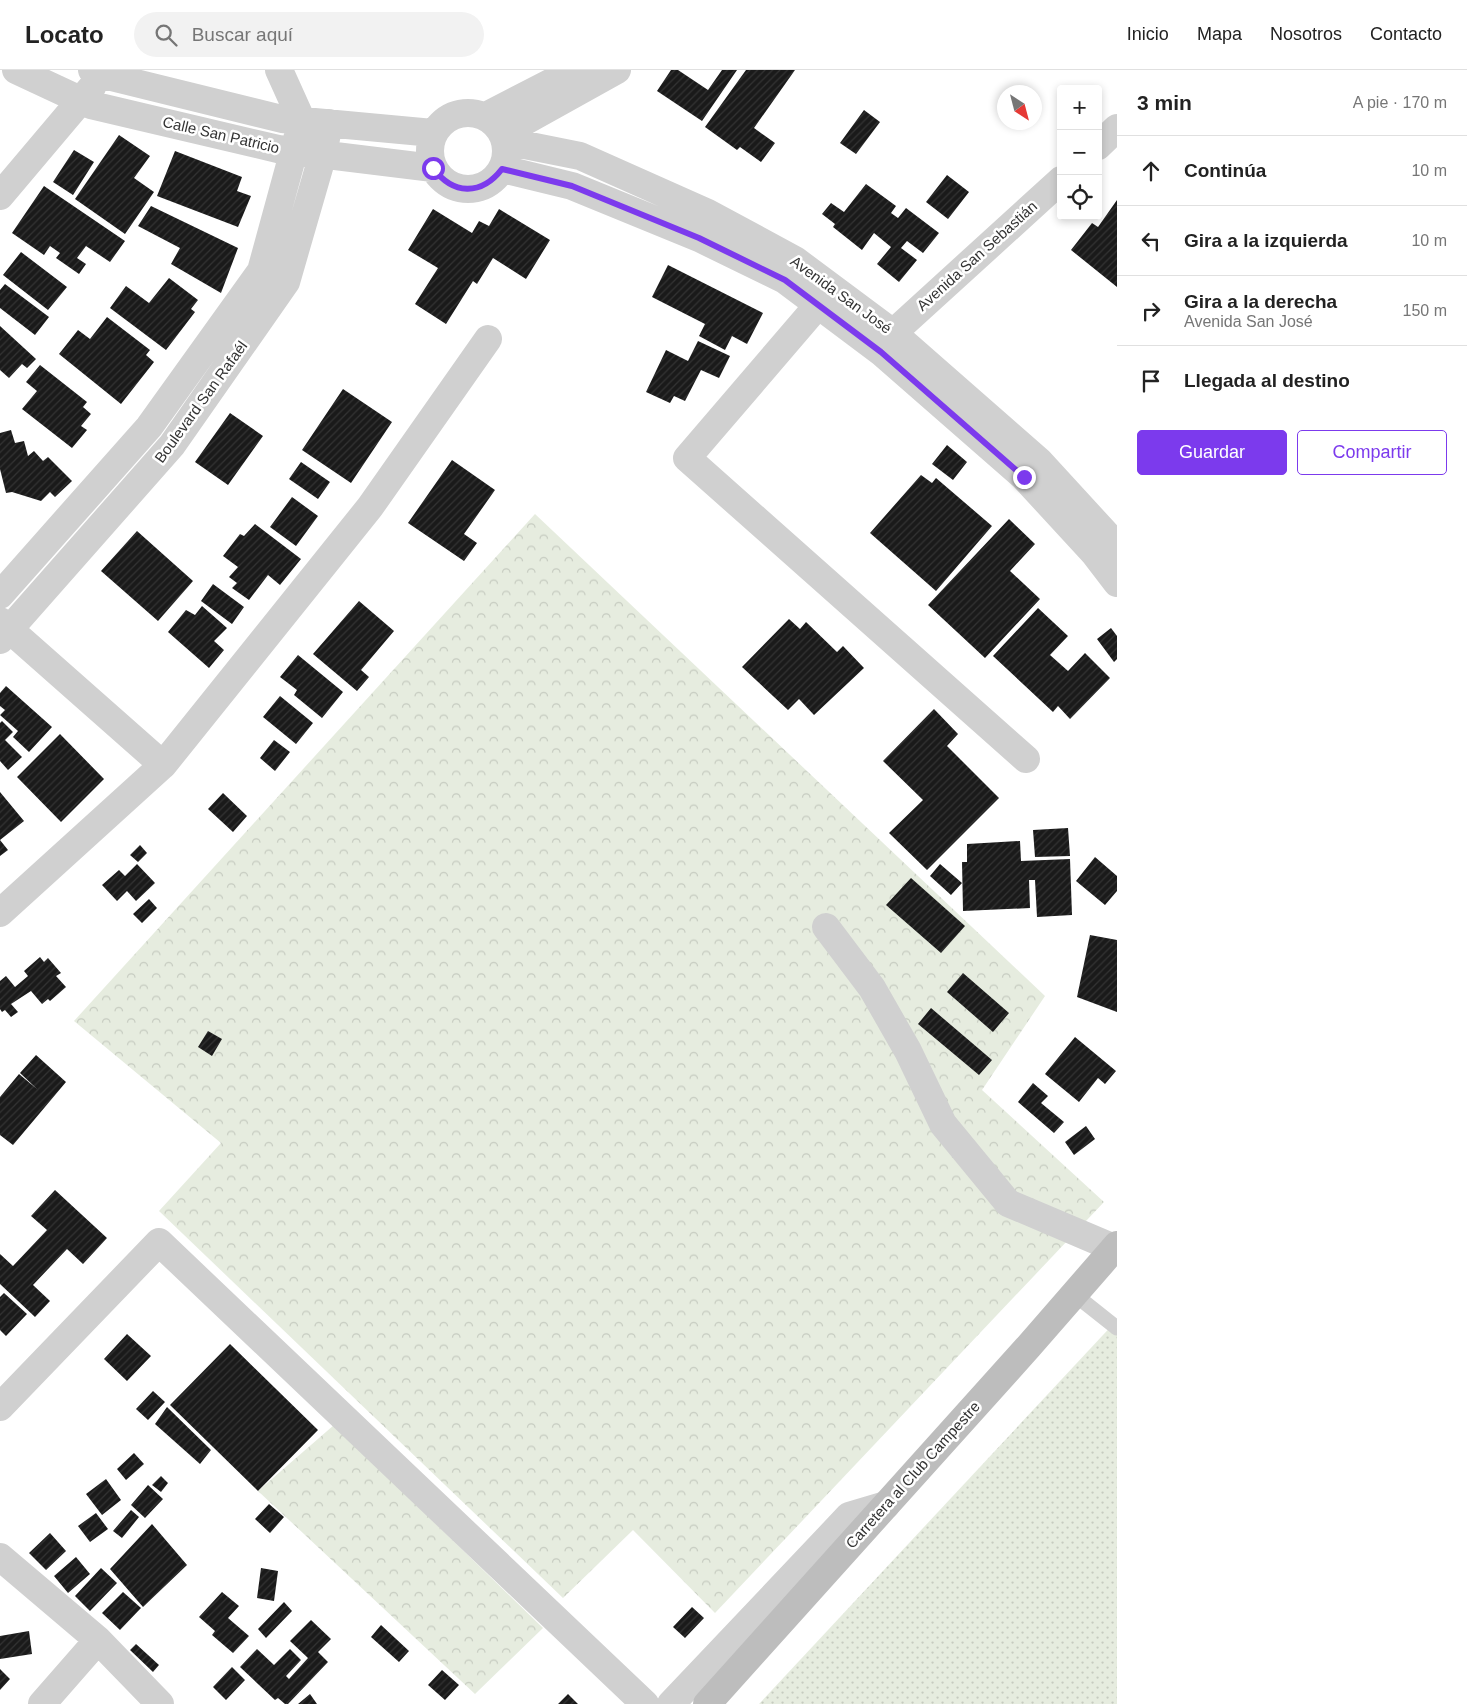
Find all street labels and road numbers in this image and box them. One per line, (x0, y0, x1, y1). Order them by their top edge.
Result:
street label: Calle San Patricio (161, 113, 281, 156)
street label: Avenida San Sebastián (913, 197, 1040, 314)
street label: Avenida San José (787, 252, 895, 337)
street label: Boulevard San Rafaél (151, 338, 250, 466)
street label: Carretera al Club Campestre (842, 1398, 983, 1552)

